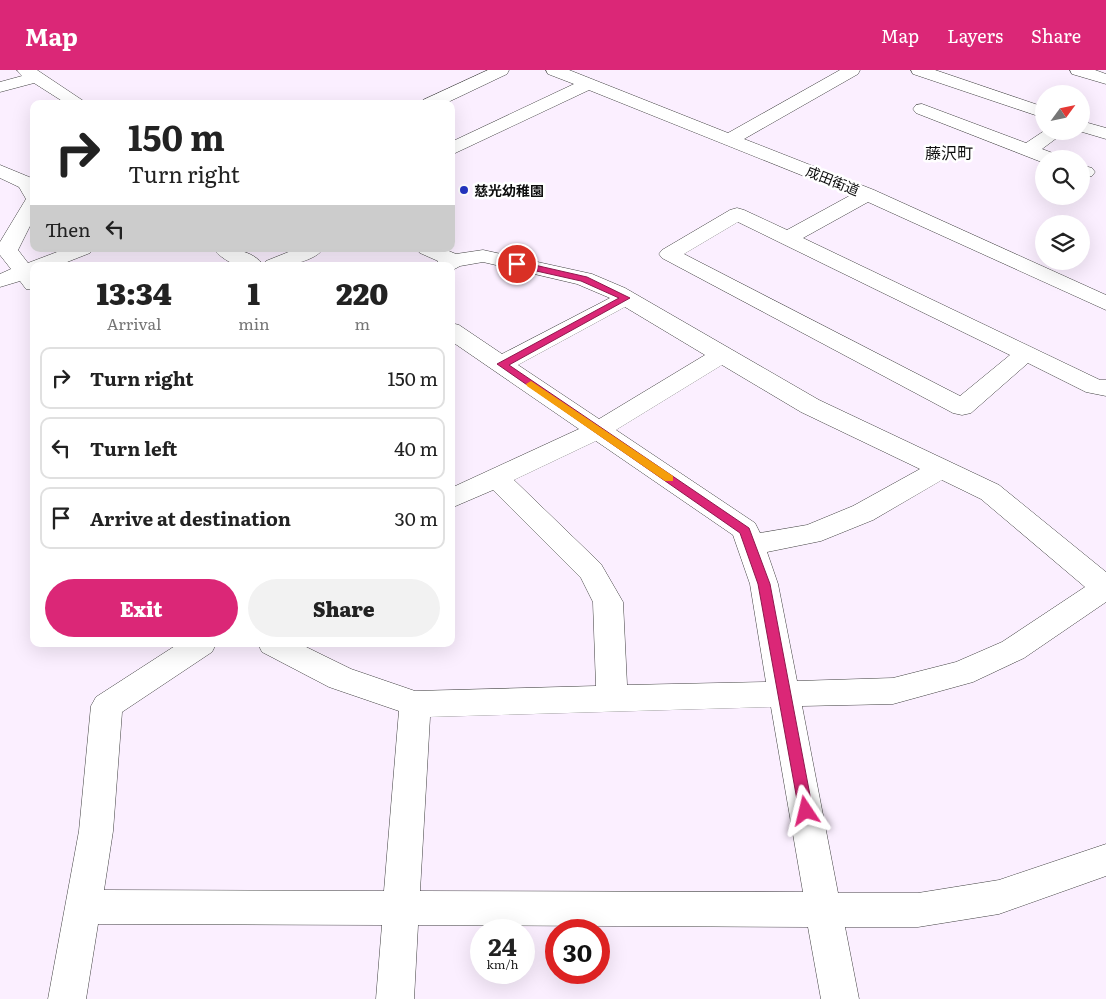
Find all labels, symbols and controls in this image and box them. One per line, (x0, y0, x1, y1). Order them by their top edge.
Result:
text: Map (25, 18, 78, 53)
text: Map (881, 22, 919, 49)
text: Layers (947, 22, 1003, 49)
text: Share (1031, 22, 1081, 49)
north arrow (1035, 85, 1090, 140)
map controls (1035, 85, 1090, 270)
text: 150 m (128, 110, 225, 162)
icon: right (45, 120, 110, 185)
district label: 藤沢町 (925, 140, 973, 164)
button: search (1035, 150, 1090, 205)
text: Turn right (128, 157, 240, 190)
street label: 成田街道 (803, 160, 863, 200)
place label: 慈光幼稚園 (474, 180, 544, 200)
marker: 慈光幼稚園 (458, 184, 470, 196)
text: Then (45, 215, 91, 243)
icon: left (101, 215, 129, 243)
button: layers (1035, 215, 1090, 270)
pin (496, 243, 538, 285)
icon: arrive (503, 250, 531, 278)
text: 13:34 (96, 270, 172, 314)
text: 1 (248, 270, 260, 314)
text: 220 (336, 270, 389, 314)
text: Arrival (107, 311, 161, 335)
text: min (238, 311, 270, 335)
text: m (355, 311, 370, 335)
icon: right (47, 364, 75, 392)
text: Turn right (90, 364, 194, 392)
text: 150 m (387, 364, 438, 392)
icon: left (47, 434, 75, 462)
text: Turn left (90, 434, 177, 462)
text: 40 m (394, 434, 438, 462)
icon: arrive (47, 504, 75, 532)
text: Arrive at destination (90, 504, 291, 532)
text: 30 m (394, 504, 438, 532)
button: Exit (45, 579, 238, 637)
button: Share (248, 579, 440, 637)
position arrow (779, 784, 831, 836)
speed limit sign: 30 (545, 919, 610, 984)
text: 24 (488, 927, 517, 964)
text: km/h (487, 955, 518, 973)

